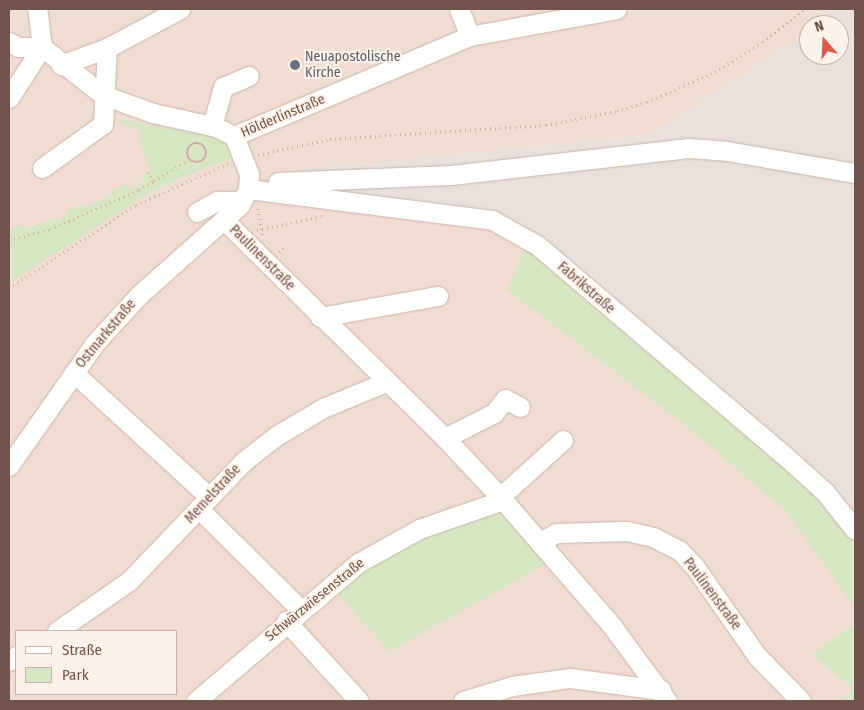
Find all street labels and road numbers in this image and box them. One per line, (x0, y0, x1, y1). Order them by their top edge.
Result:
street label: Hölderlinstraße (238, 91, 328, 141)
street label: Paulinenstraße (226, 222, 298, 294)
street label: Fabrikstraße (554, 258, 618, 318)
street label: Ostmarkstraße (72, 296, 140, 372)
street label: Memelstraße (181, 461, 245, 527)
street label: Schwärzwiesenstraße (262, 555, 368, 645)
street label: Paulinenstraße (679, 555, 745, 633)

